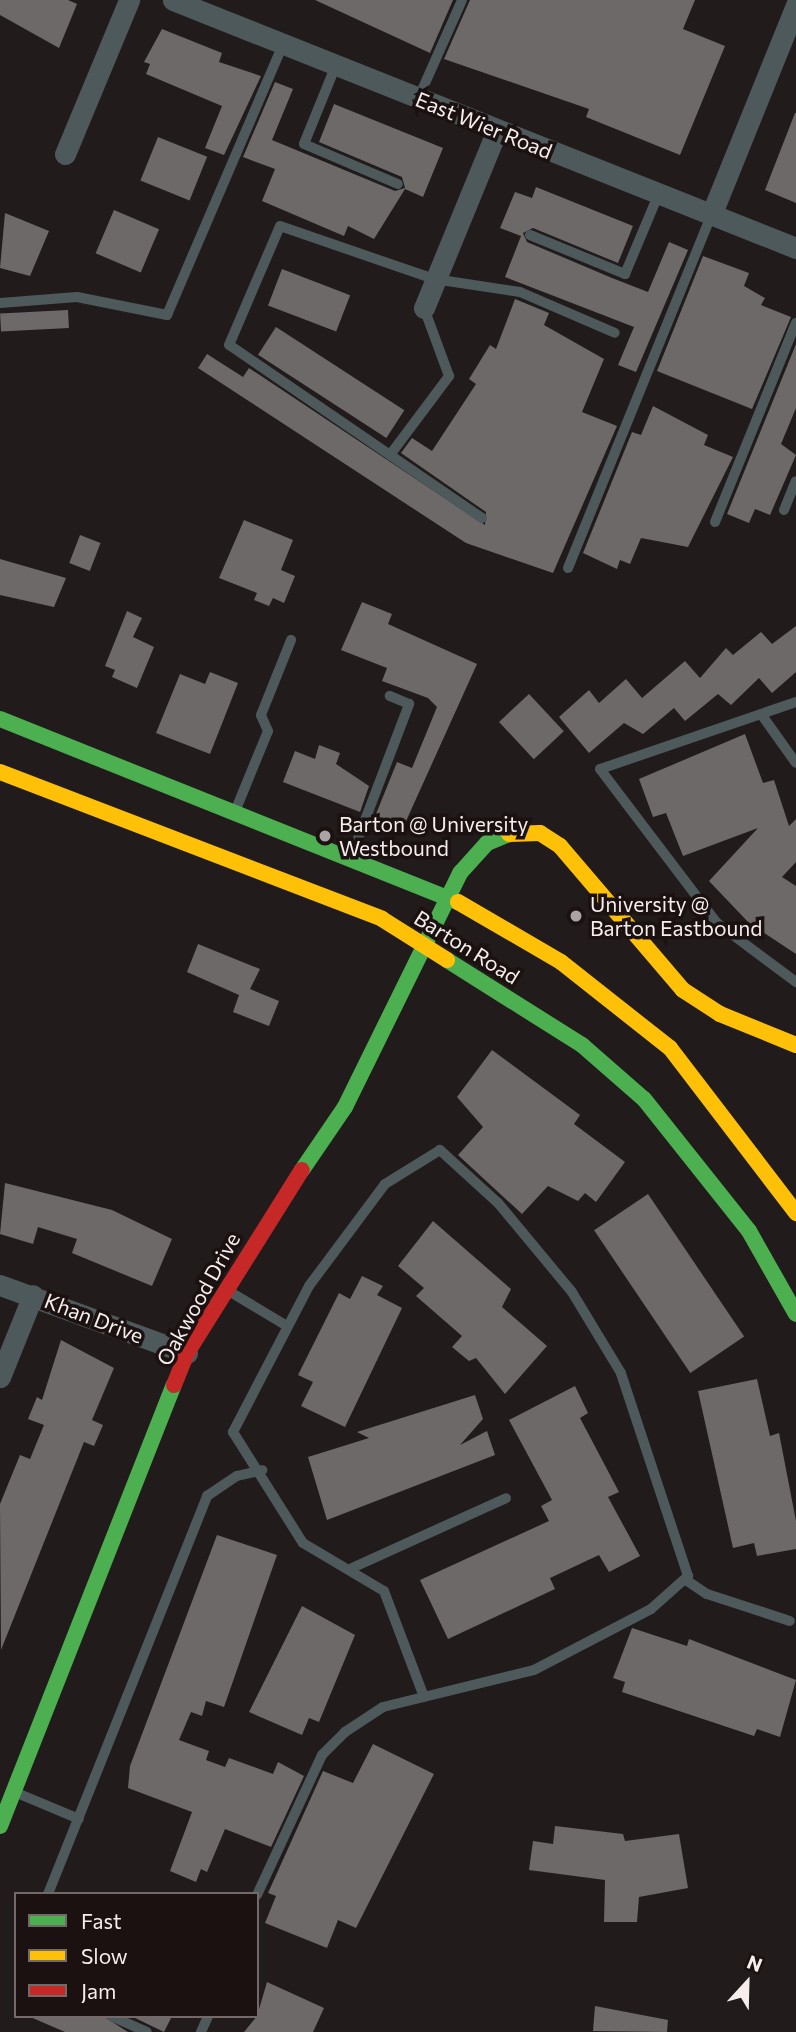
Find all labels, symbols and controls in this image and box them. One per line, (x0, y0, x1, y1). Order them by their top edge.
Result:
street label: East Wier Road (412, 86, 556, 164)
place label: Barton @ University Westbound (339, 811, 528, 861)
marker: Barton @ University Westbound (317, 828, 333, 844)
place label: University @ Barton Eastbound (590, 891, 762, 941)
street label: Barton Road (410, 905, 524, 989)
marker: University @ Barton Eastbound (568, 908, 584, 924)
street label: Oakwood Drive (151, 1228, 245, 1370)
street label: Khan Drive (41, 1288, 147, 1348)
legend (14, 1892, 259, 2018)
text: Fast (81, 1908, 122, 1933)
text: Slow (81, 1943, 128, 1968)
north arrow (712, 1948, 782, 2018)
text: N (744, 1950, 766, 1976)
text: Jam (81, 1978, 116, 2003)

